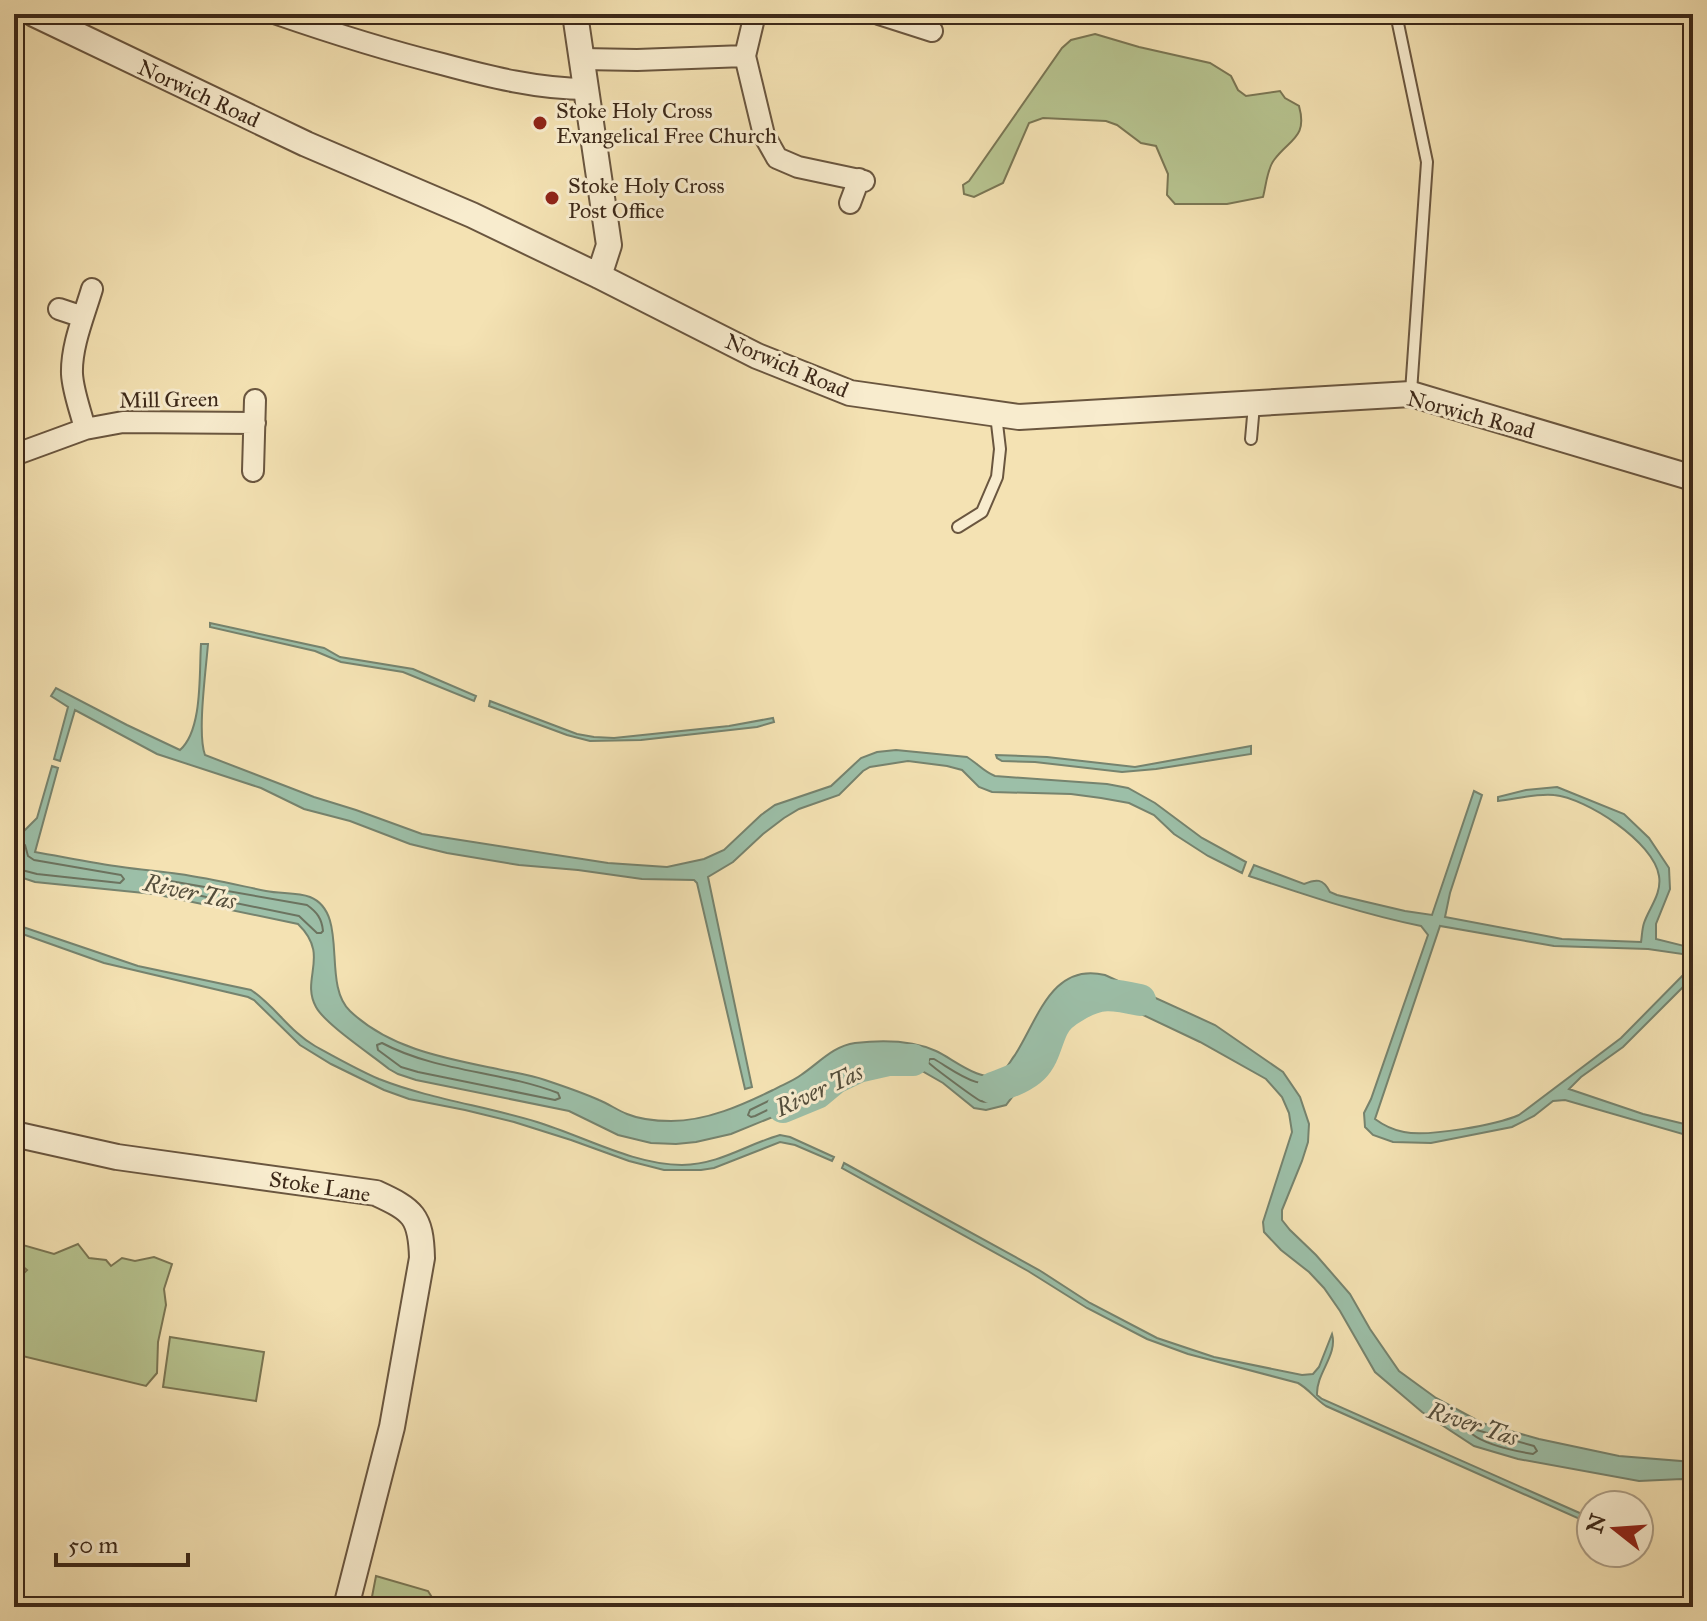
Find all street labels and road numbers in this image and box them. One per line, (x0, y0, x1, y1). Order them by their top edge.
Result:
street label: Norwich Road (134, 53, 264, 133)
street label: Norwich Road (721, 327, 853, 404)
street label: Norwich Road (1404, 384, 1538, 445)
street label: Mill Green (119, 385, 219, 414)
street label: Stoke Lane (267, 1165, 372, 1208)

